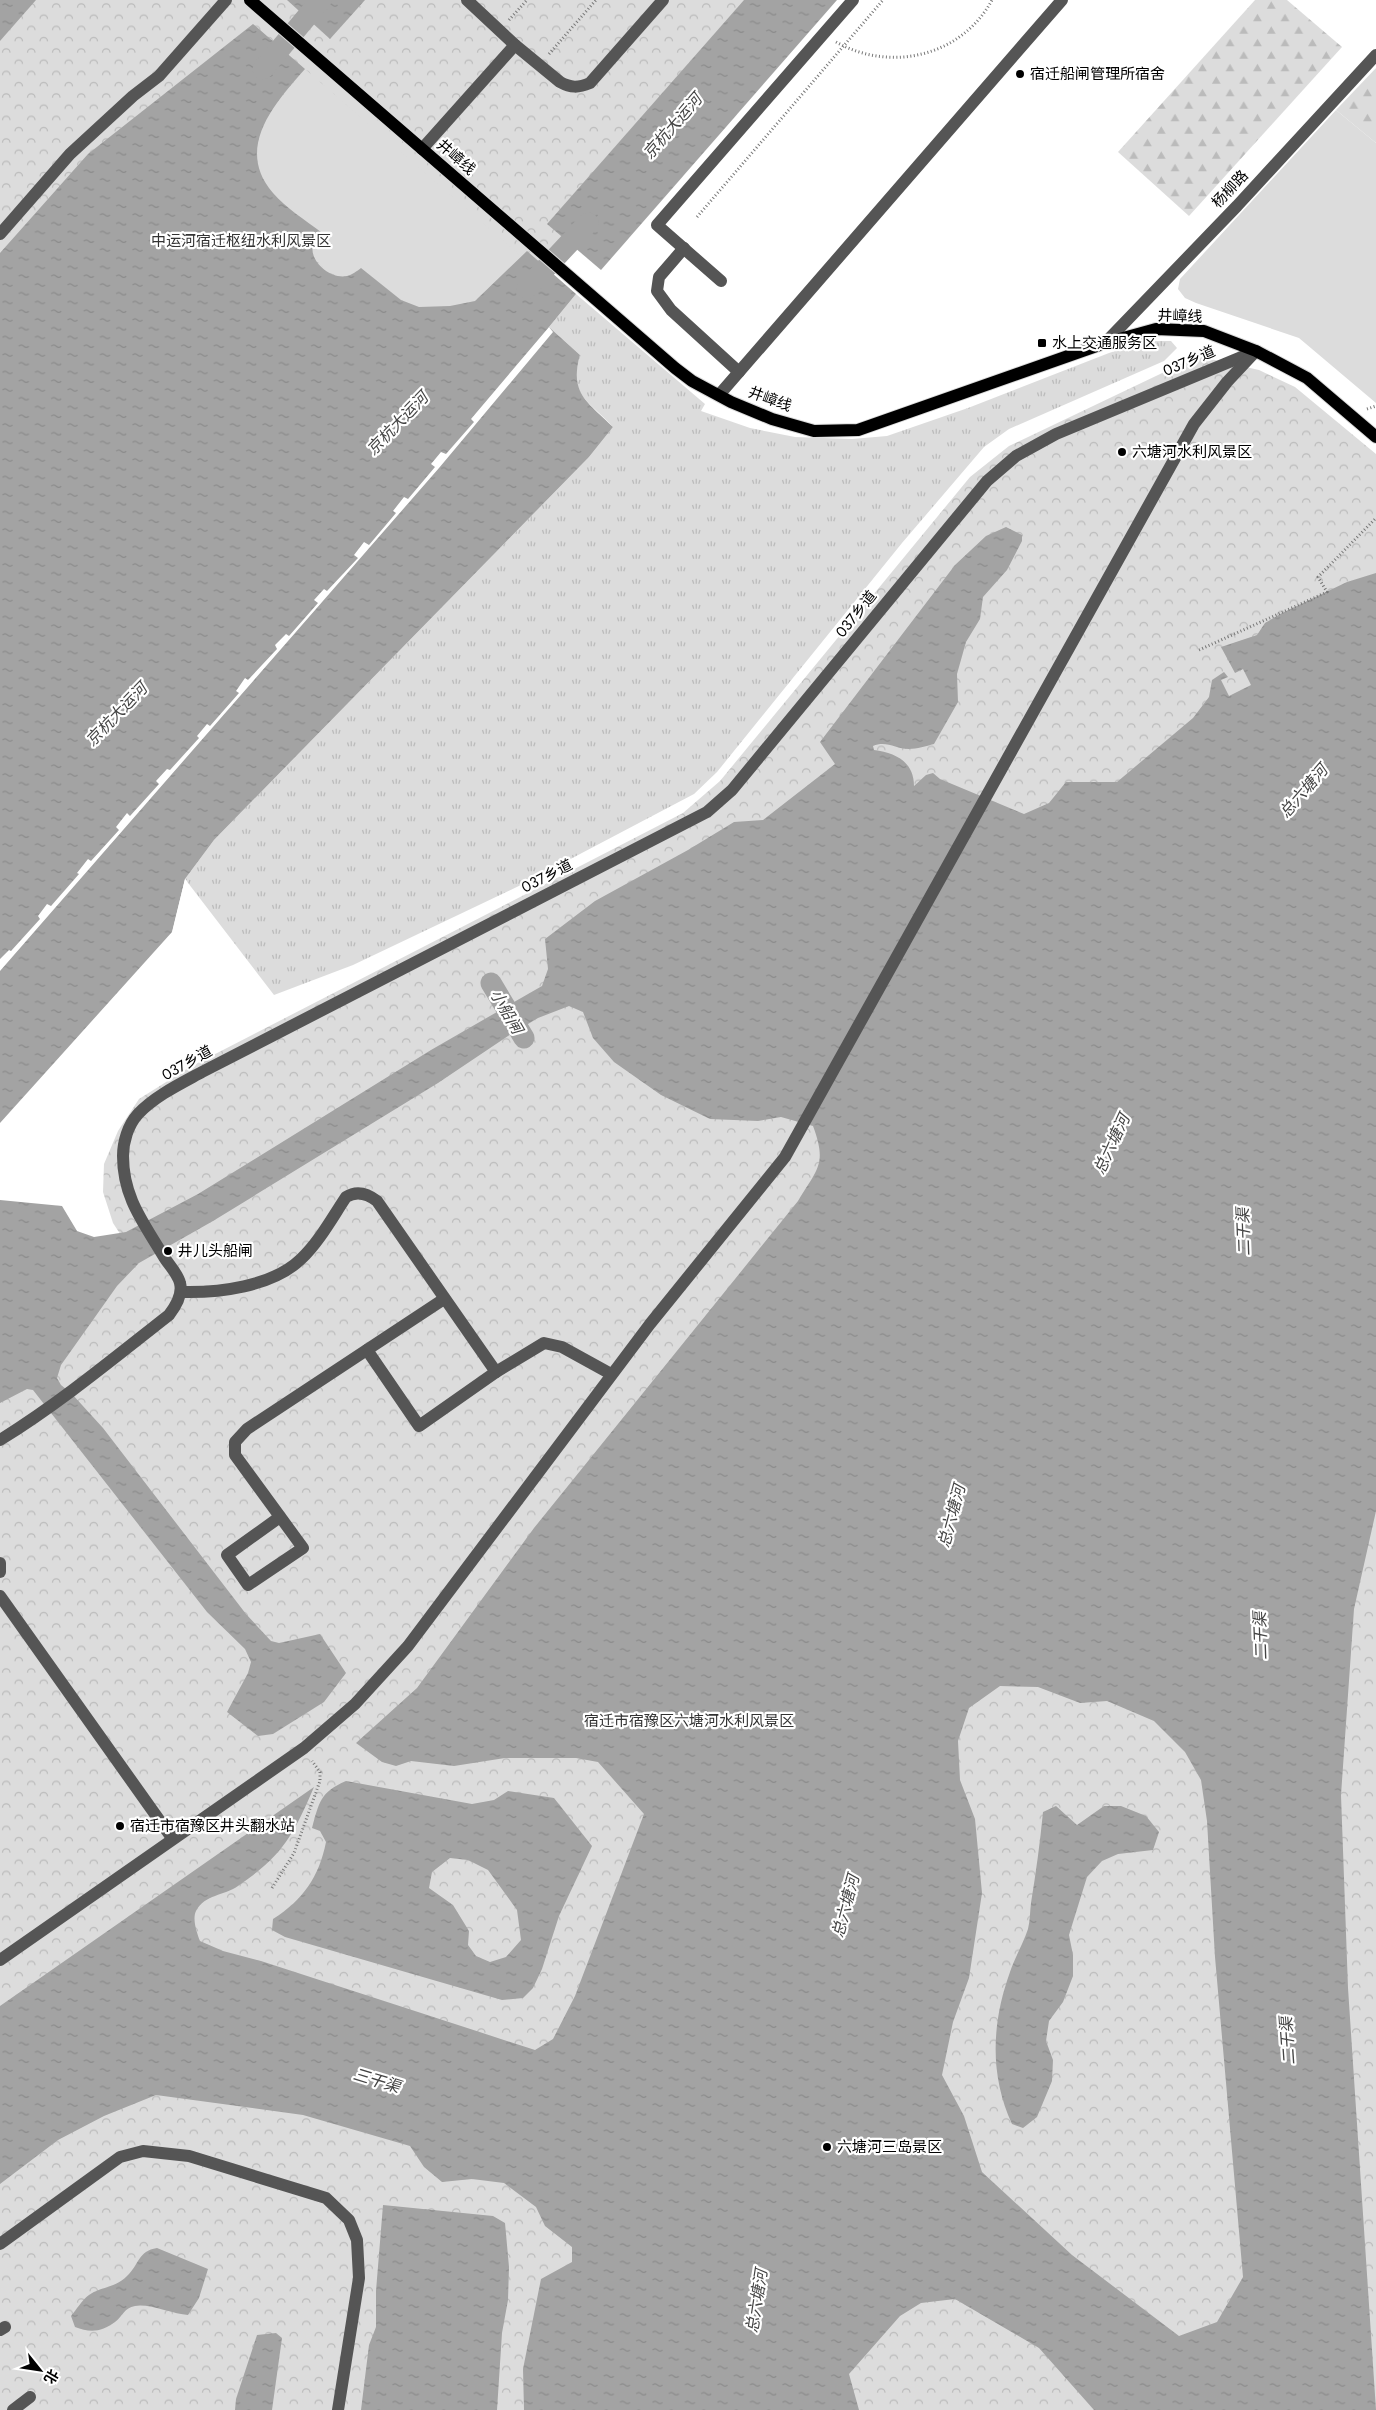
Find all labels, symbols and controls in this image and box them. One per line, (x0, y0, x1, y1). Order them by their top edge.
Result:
place label: 宿迁船闸管理所宿舍 (1030, 63, 1165, 85)
marker: 宿迁船闸管理所宿舍 (1014, 68, 1026, 80)
water label: 京杭大运河 (637, 86, 709, 164)
street label: 井嶂线 (432, 134, 480, 180)
street label: 杨柳路 (1207, 165, 1253, 213)
park label: 中运河宿迁枢纽水利风景区 (151, 230, 331, 252)
street label: 井嶂线 (1157, 304, 1203, 328)
place label: 水上交通服务区 (1052, 332, 1157, 354)
marker: 水上交通服务区 (1036, 337, 1048, 349)
street label: 037乡道 (1159, 340, 1219, 382)
street label: 井嶂线 (745, 381, 795, 417)
water label: 京杭大运河 (361, 384, 435, 460)
place label: 六塘河水利风景区 (1132, 441, 1252, 463)
marker: 六塘河水利风景区 (1116, 446, 1128, 458)
street label: 037乡道 (830, 586, 882, 642)
water label: 京杭大运河 (80, 675, 154, 751)
water label: 总六塘河 (1274, 757, 1335, 823)
street label: 037乡道 (518, 854, 576, 898)
water label: 小船闸 (485, 985, 530, 1040)
street label: 037乡道 (158, 1040, 216, 1086)
water label: 总六塘河 (1088, 1108, 1137, 1178)
water label: 二干渠 (1231, 1206, 1256, 1256)
place label: 井儿头船闸 (178, 1240, 253, 1262)
marker: 井儿头船闸 (162, 1245, 174, 1257)
water label: 总六塘河 (932, 1479, 972, 1550)
water label: 二干渠 (1248, 1610, 1273, 1660)
park label: 宿迁市宿豫区六塘河水利风景区 (584, 1710, 794, 1732)
place label: 宿迁市宿豫区井头翻水站 (130, 1815, 295, 1837)
marker: 宿迁市宿豫区井头翻水站 (114, 1820, 126, 1832)
water label: 总六塘河 (826, 1869, 866, 1940)
water label: 二干渠 (1274, 2014, 1301, 2066)
water label: 三干渠 (351, 2062, 405, 2099)
place label: 六塘河三岛景区 (837, 2136, 942, 2158)
marker: 六塘河三岛景区 (821, 2141, 833, 2153)
water label: 总六塘河 (740, 2265, 773, 2334)
north arrow (15, 2345, 65, 2395)
text: 北 (39, 2365, 63, 2388)

